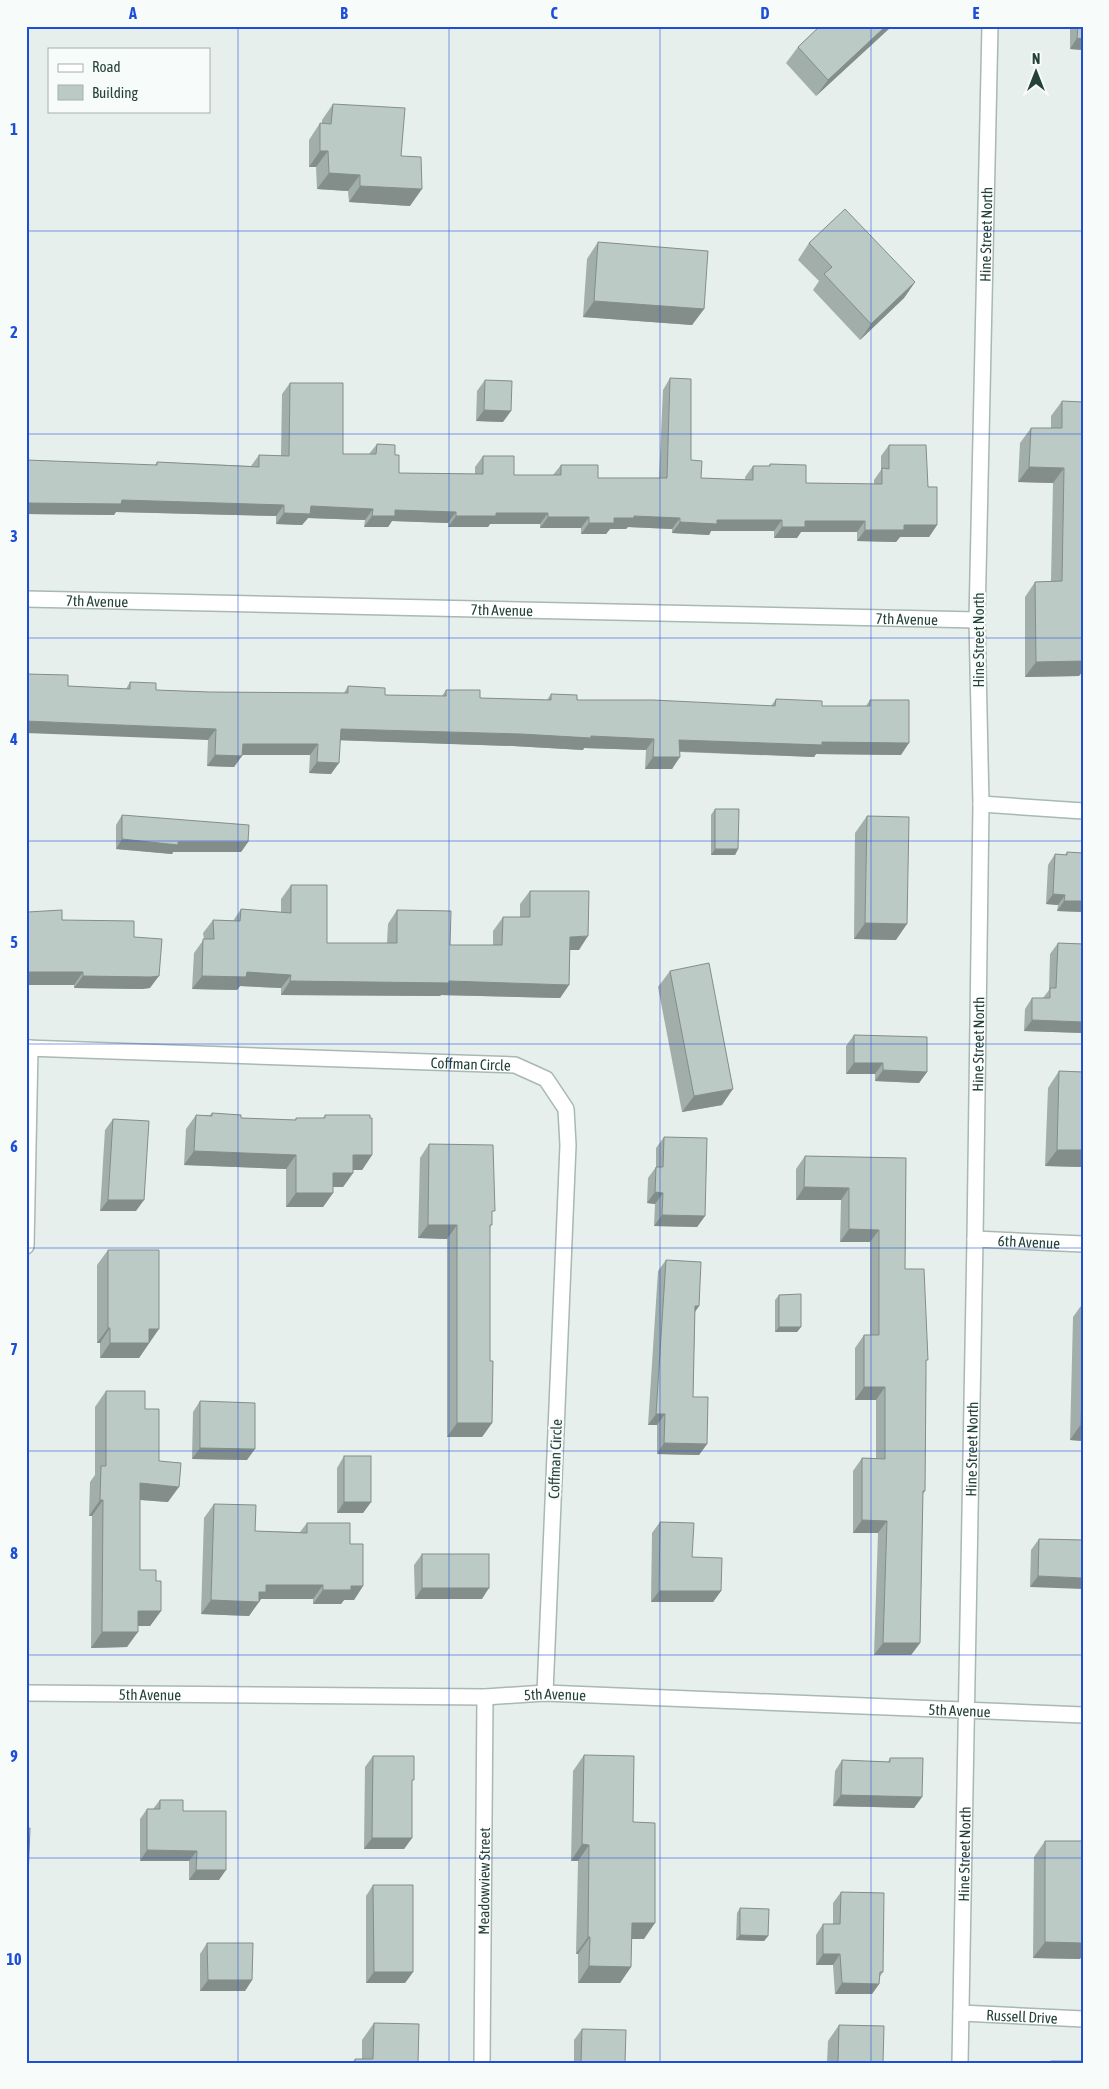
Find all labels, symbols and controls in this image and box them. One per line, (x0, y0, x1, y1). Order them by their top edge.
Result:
text: A (128, 4, 137, 22)
text: B (340, 4, 348, 22)
text: C (550, 4, 558, 22)
text: D (761, 4, 770, 22)
text: E (973, 4, 980, 22)
legend (48, 48, 210, 112)
north arrow (1012, 48, 1062, 98)
text: N (1032, 51, 1040, 67)
text: Road (92, 58, 121, 75)
text: Building (92, 84, 138, 101)
text: 1 (10, 120, 18, 138)
street label: Hine Street North (976, 187, 995, 282)
text: 2 (10, 323, 18, 341)
text: 3 (10, 527, 18, 545)
street label: 7th Avenue (66, 591, 128, 610)
street label: Hine Street North (970, 592, 987, 688)
street label: 7th Avenue (471, 600, 533, 619)
street label: 7th Avenue (875, 609, 938, 628)
text: 4 (9, 730, 18, 748)
text: 5 (10, 933, 18, 951)
street label: Hine Street North (969, 996, 987, 1092)
street label: Coffman Circle (430, 1054, 511, 1073)
text: 6 (10, 1137, 18, 1155)
street label: 6th Avenue (997, 1232, 1061, 1251)
text: 7 (10, 1340, 18, 1358)
street label: Hine Street North (962, 1401, 981, 1497)
street label: Coffman Circle (545, 1419, 565, 1499)
text: 8 (10, 1544, 18, 1562)
street label: 5th Avenue (523, 1684, 586, 1703)
street label: 5th Avenue (119, 1685, 181, 1703)
street label: 5th Avenue (928, 1700, 991, 1720)
text: 9 (10, 1747, 18, 1765)
street label: Hine Street North (954, 1806, 973, 1902)
street label: Meadowview Street (475, 1827, 492, 1935)
text: 10 (6, 1950, 22, 1968)
street label: Russell Drive (986, 2006, 1058, 2026)

